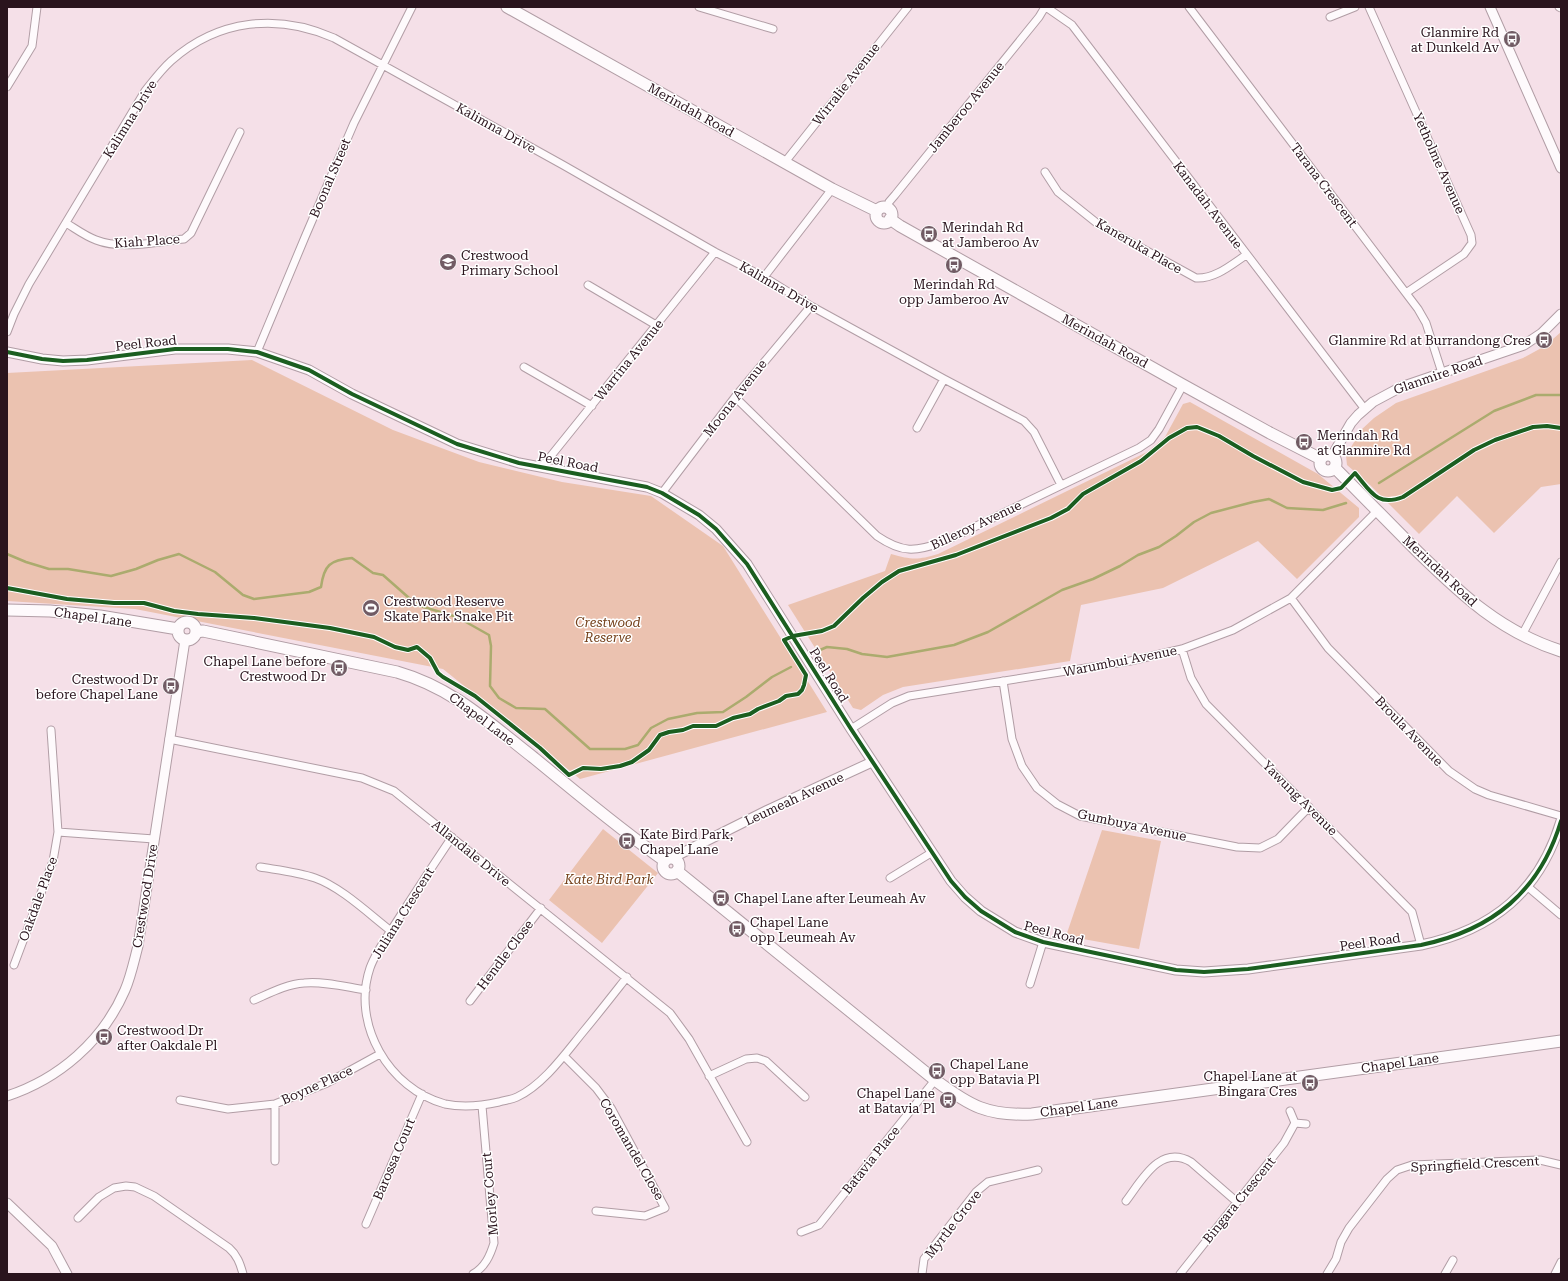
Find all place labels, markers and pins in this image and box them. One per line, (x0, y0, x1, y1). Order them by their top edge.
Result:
place label: Glanmire Rd at Dunkeld Av (1411, 25, 1500, 55)
bus stop icon: Glanmire Rd at Dunkeld Av (1502, 29, 1522, 49)
place label: Merindah Rd at Jamberoo Av (942, 220, 1039, 250)
bus stop icon: Merindah Rd at Jamberoo Av (919, 224, 939, 244)
place label: Crestwood Primary School (461, 248, 558, 278)
school or university icon: Crestwood Primary School (438, 252, 458, 272)
bus stop icon: Merindah Rd opp Jamberoo Av (944, 255, 964, 275)
place label: Merindah Rd opp Jamberoo Av (899, 277, 1010, 307)
bus stop icon: Glanmire Rd at Burrandong Cres (1534, 330, 1554, 350)
place label: Glanmire Rd at Burrandong Cres (1328, 333, 1531, 348)
place label: Merindah Rd at Glanmire Rd (1317, 428, 1411, 458)
bus stop icon: Merindah Rd at Glanmire Rd (1294, 432, 1314, 452)
place label: Crestwood Reserve Skate Park Snake Pit (384, 594, 513, 624)
sports icon: Crestwood Reserve Skate Park Snake Pit (361, 598, 381, 618)
place label: Chapel Lane before Crestwood Dr (204, 654, 327, 684)
bus stop icon: Chapel Lane before Crestwood Dr (329, 658, 349, 678)
place label: Crestwood Dr before Chapel Lane (36, 672, 159, 702)
bus stop icon: Crestwood Dr before Chapel Lane (161, 676, 181, 696)
place label: Kate Bird Park, Chapel Lane (640, 827, 733, 857)
bus stop icon: Kate Bird Park, Chapel Lane (617, 831, 637, 851)
bus stop icon: Chapel Lane after Leumeah Av (711, 888, 731, 908)
place label: Chapel Lane after Leumeah Av (734, 891, 926, 906)
place label: Chapel Lane opp Leumeah Av (750, 915, 856, 945)
bus stop icon: Chapel Lane opp Leumeah Av (727, 919, 747, 939)
place label: Crestwood Dr after Oakdale Pl (117, 1023, 217, 1053)
bus stop icon: Crestwood Dr after Oakdale Pl (94, 1027, 114, 1047)
place label: Chapel Lane opp Batavia Pl (950, 1057, 1040, 1087)
bus stop icon: Chapel Lane opp Batavia Pl (927, 1061, 947, 1081)
place label: Chapel Lane at Bingara Cres (1204, 1069, 1297, 1099)
bus stop icon: Chapel Lane at Bingara Cres (1300, 1073, 1320, 1093)
place label: Chapel Lane at Batavia Pl (857, 1086, 935, 1116)
bus stop icon: Chapel Lane at Batavia Pl (938, 1090, 958, 1110)

